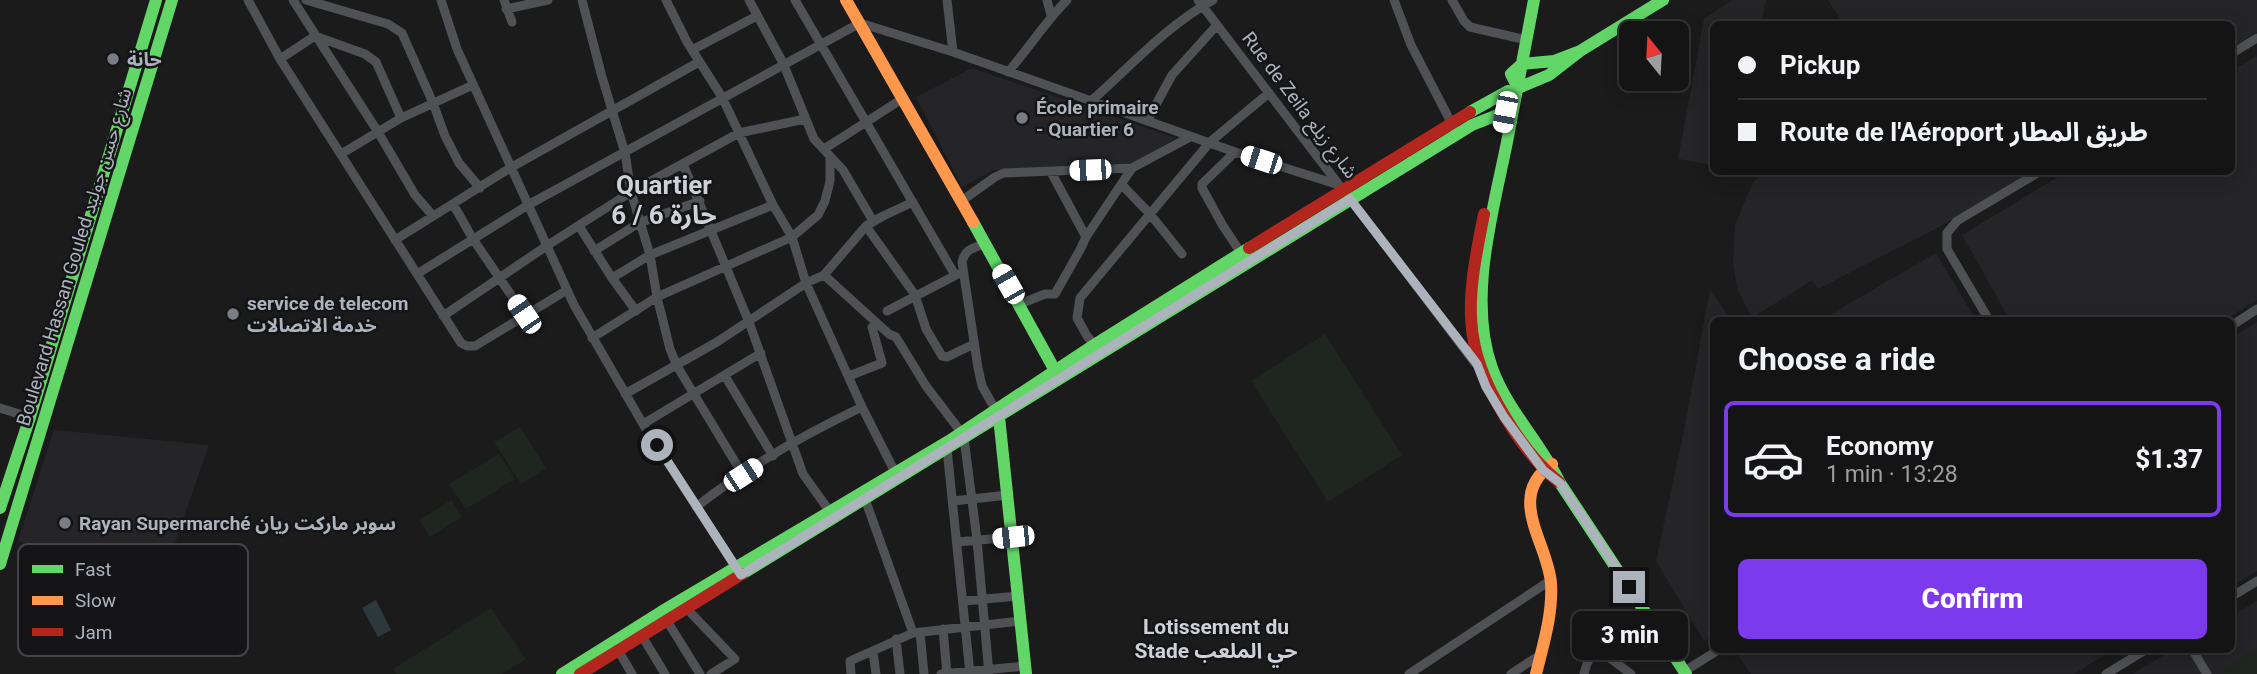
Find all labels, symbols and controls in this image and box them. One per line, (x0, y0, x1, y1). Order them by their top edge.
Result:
north arrow (1619, 21, 1689, 91)
map controls (1619, 21, 1689, 91)
street label: Rue de Zeila شارع زيلع (1235, 27, 1363, 185)
place label: حانة (127, 48, 162, 71)
text: Pickup (1780, 50, 1860, 80)
marker: حانة (105, 51, 121, 67)
street label: Boulevard Hassan Gouled شارع حسن جوليد (12, 85, 138, 429)
car (1491, 89, 1520, 135)
place label: École primaire - Quartier 6 (1036, 96, 1159, 141)
marker: École primaire - Quartier 6 (1014, 110, 1030, 126)
text: Route de l'Aéroport طريق المطار (1780, 117, 2148, 147)
car (1238, 144, 1285, 176)
car (1069, 159, 1112, 181)
district label: Quartier 6 / حارة 6 (611, 170, 717, 230)
car (989, 261, 1028, 307)
car (504, 291, 545, 337)
place label: service de telecom خدمة الاتصالات (247, 292, 408, 337)
marker: service de telecom خدمة الاتصالات (225, 306, 241, 322)
text: Choose a ride (1738, 340, 1935, 378)
icon: car (1742, 428, 1805, 491)
route start (641, 429, 673, 461)
text: Economy (1826, 431, 1933, 461)
text: $1.37 (2135, 444, 2203, 474)
car (720, 455, 767, 495)
text: 1 min · 13:28 (1826, 461, 1958, 488)
place label: Rayan Supermarché سوبر ماركت ريان (79, 512, 396, 535)
marker: Rayan Supermarché سوبر ماركت ريان (57, 515, 73, 531)
car (992, 524, 1035, 550)
legend (18, 544, 248, 656)
text: Fast (75, 558, 112, 581)
button: Confirm (1738, 559, 2207, 639)
route end (1613, 571, 1645, 603)
text: Slow (75, 589, 116, 612)
callout: 3 min (1571, 612, 1687, 660)
district label: Lotissement du Stade حي الملعب (1135, 615, 1297, 668)
text: Jam (75, 621, 112, 644)
text: 3 min (1601, 622, 1659, 649)

